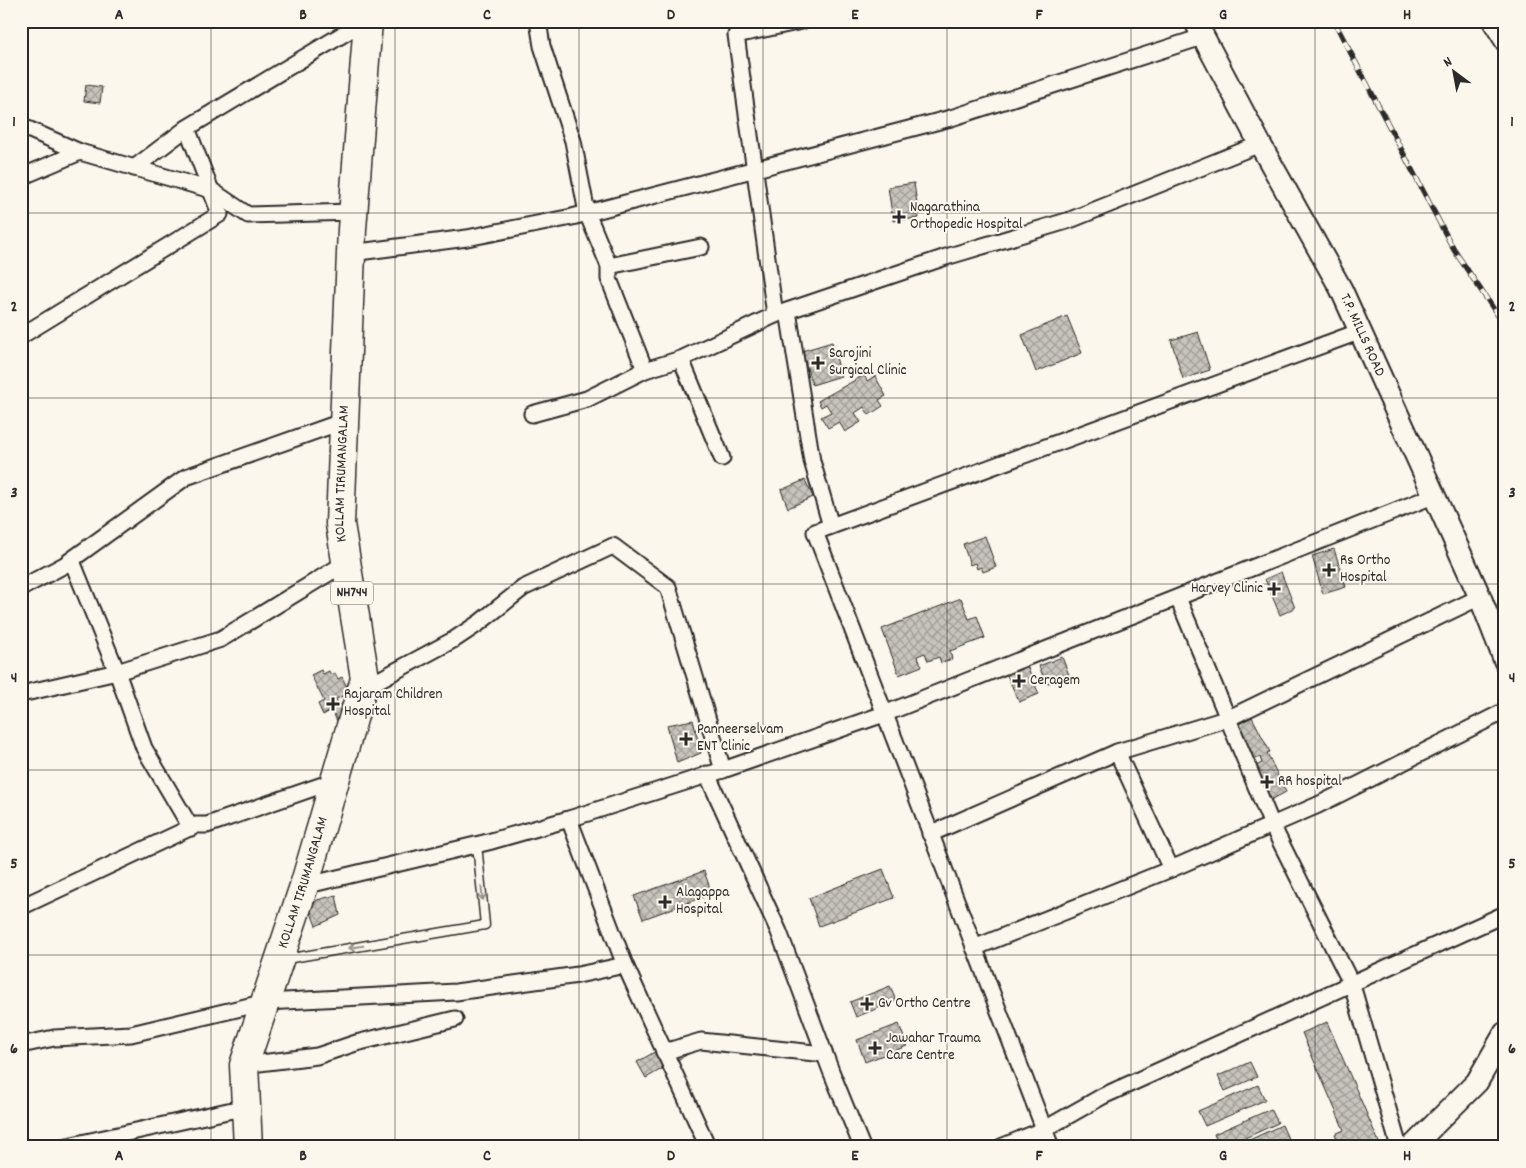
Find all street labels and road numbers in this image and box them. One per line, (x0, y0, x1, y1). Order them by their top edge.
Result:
street label: T.P. MILLS ROAD (1334, 290, 1390, 381)
street label: KOLLAM TIRUMANGALAM (329, 405, 356, 544)
road number: NH744 (331, 582, 373, 604)
street label: KOLLAM TIRUMANGALAM (273, 814, 335, 951)

